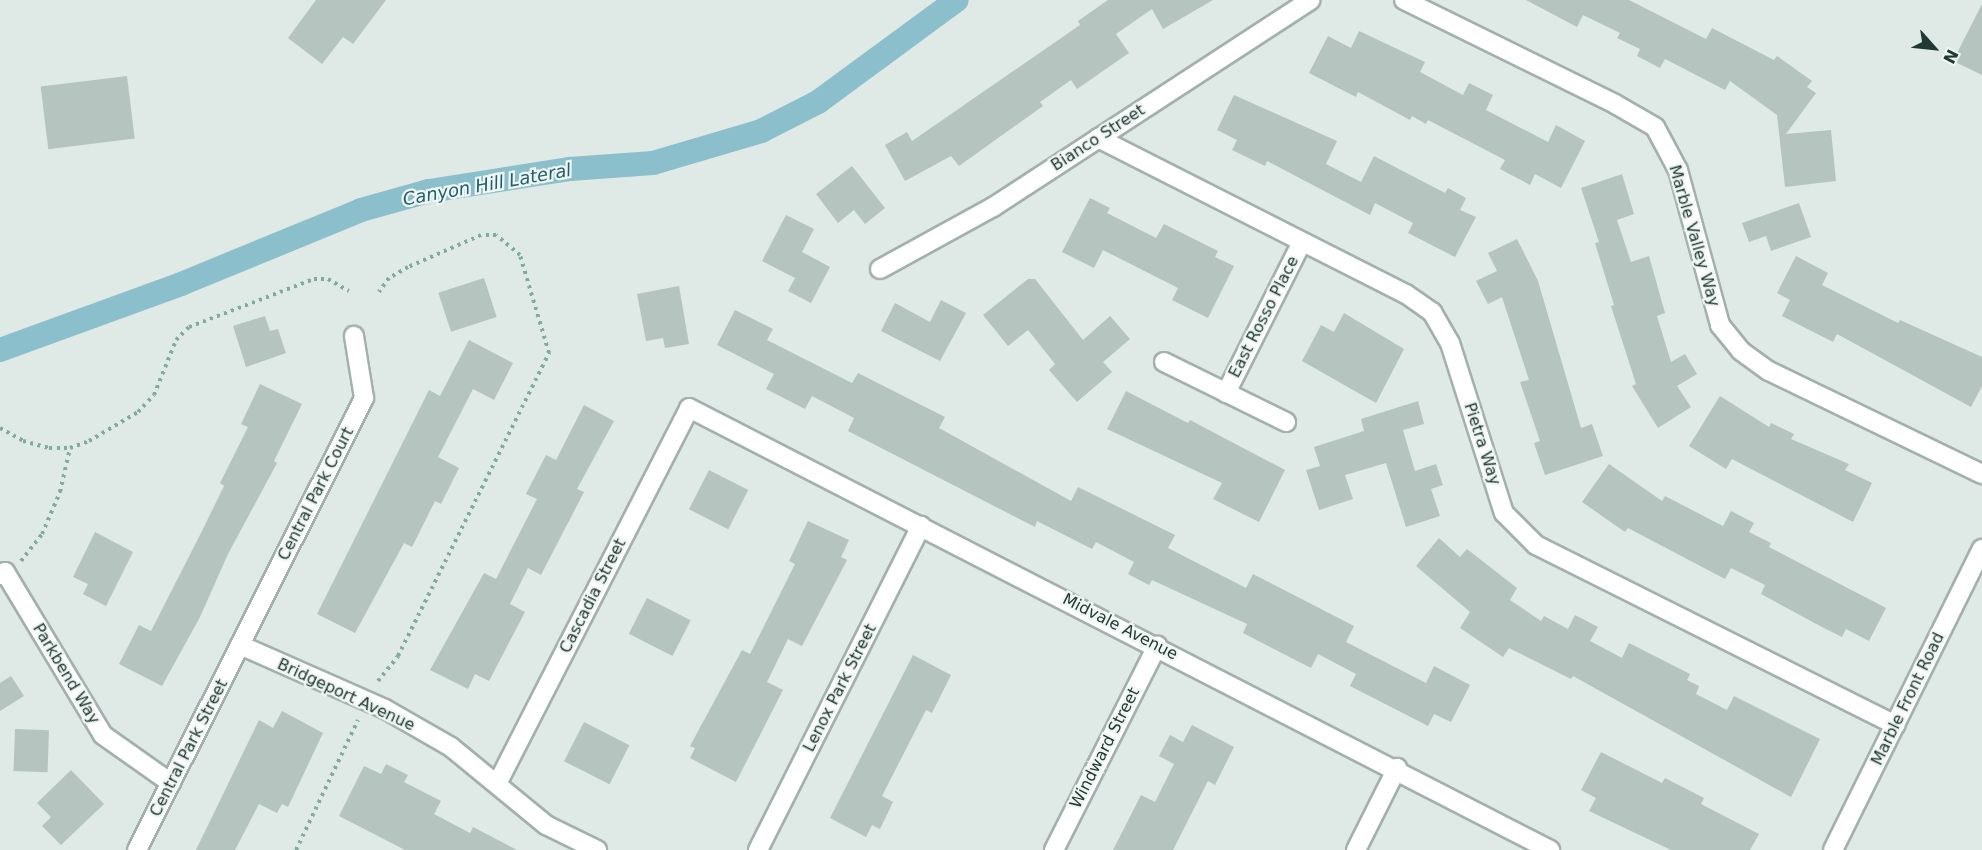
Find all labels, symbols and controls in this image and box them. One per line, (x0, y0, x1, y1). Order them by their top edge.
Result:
north arrow (1904, 18, 1964, 78)
text: N (1939, 46, 1962, 67)
street label: Bianco Street (1048, 101, 1148, 175)
water label: Canyon Hill Lateral (401, 160, 573, 210)
street label: Marble Valley Way (1665, 163, 1723, 309)
street label: East Rosso Place (1225, 253, 1303, 381)
street label: Pietra Way (1460, 400, 1504, 488)
street label: Central Park Court (274, 424, 358, 564)
street label: Cascadia Street (556, 535, 630, 657)
street label: Midvale Avenue (1059, 590, 1181, 664)
street label: Parkbend Way (28, 620, 104, 728)
street label: Lenox Park Street (799, 621, 881, 755)
street label: Marble Front Road (1867, 629, 1949, 769)
street label: Bridgeport Avenue (274, 655, 418, 735)
street label: Central Park Street (146, 676, 232, 820)
street label: Windward Street (1066, 684, 1144, 812)

